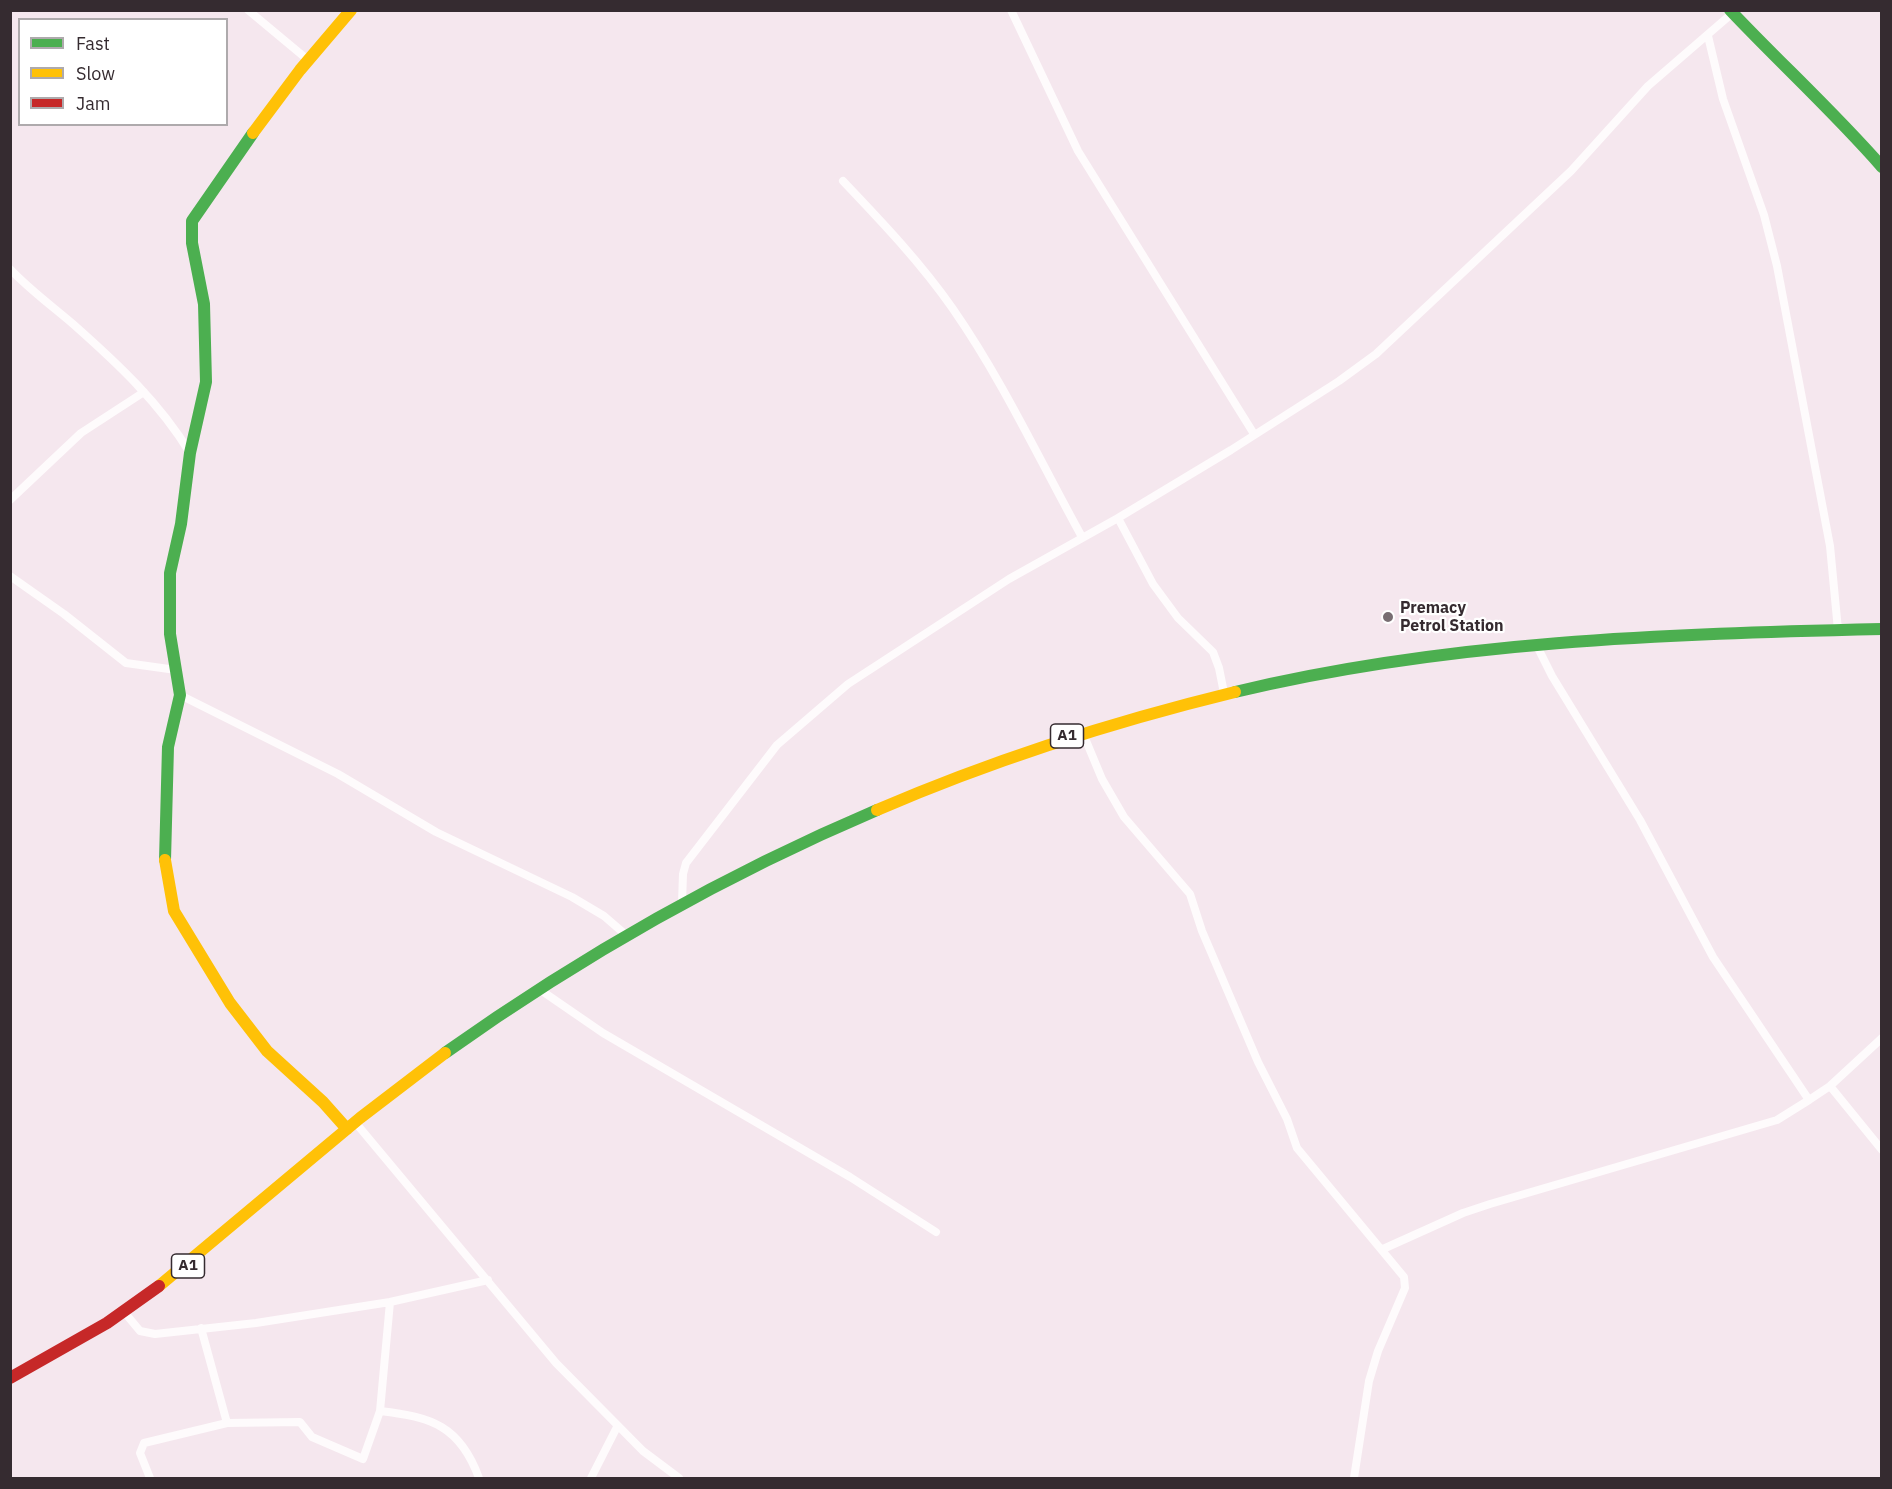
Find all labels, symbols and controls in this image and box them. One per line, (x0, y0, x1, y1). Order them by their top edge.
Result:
legend (18, 18, 228, 126)
text: Fast (76, 32, 110, 55)
text: Slow (76, 62, 115, 85)
text: Jam (76, 92, 111, 115)
place label: Premacy Petrol Station (1400, 598, 1504, 636)
marker: Premacy Petrol Station (1381, 610, 1395, 624)
road number: A1 (1050, 724, 1084, 748)
road number: A1 (172, 1254, 204, 1278)

